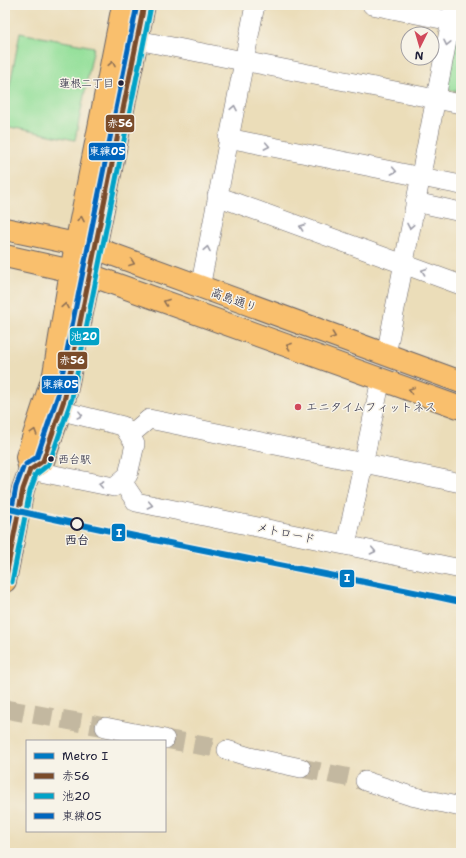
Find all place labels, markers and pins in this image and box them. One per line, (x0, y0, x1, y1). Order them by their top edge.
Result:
place label: 蓮根二丁目 (59, 76, 114, 91)
marker: 蓮根二丁目 (116, 78, 126, 88)
place label: エニタイムフィットネス (306, 399, 437, 415)
marker: エニタイムフィットネス (293, 402, 303, 412)
place label: 西台駅 (58, 452, 91, 467)
marker: 西台駅 (46, 454, 56, 464)
marker: 西台 (70, 517, 84, 531)
place label: 西台 (65, 532, 89, 548)

